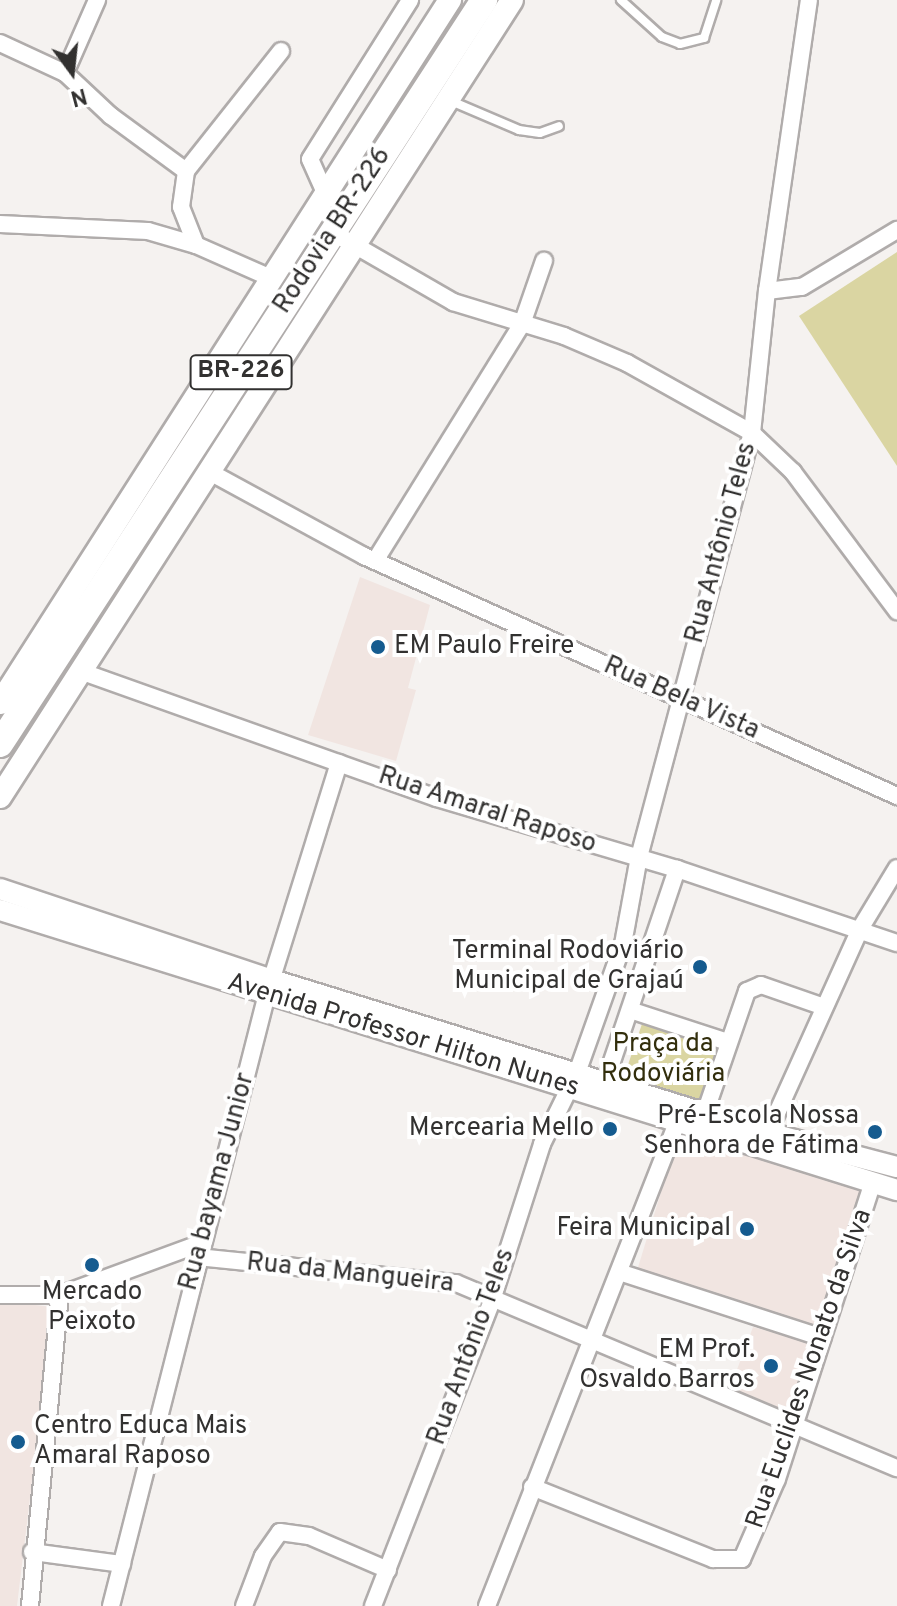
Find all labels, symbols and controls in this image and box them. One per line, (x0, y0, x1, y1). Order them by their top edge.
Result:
north arrow (32, 32, 112, 112)
text: N (67, 81, 89, 111)
street label: Rodovia BR-226 (268, 142, 398, 320)
road number: BR-226 (189, 352, 293, 392)
street label: Rua Antônio Teles (680, 438, 764, 648)
place label: EM Paulo Freire (394, 631, 574, 663)
marker: EM Paulo Freire (369, 638, 387, 656)
street label: Rua Bela Vista (598, 651, 764, 747)
street label: Rua Amaral Raposo (374, 761, 600, 861)
place label: Terminal Rodoviário Municipal de Grajaú (452, 936, 684, 998)
marker: Terminal Rodoviário Municipal de Grajaú (691, 958, 709, 976)
street label: Avenida Professor Hilton Nunes (223, 968, 583, 1104)
park label: Praça da Rodoviária (601, 1029, 725, 1090)
street label: Rua bayama Junior (174, 1070, 262, 1294)
place label: Pré-Escola Nossa Senhora de Fátima (644, 1101, 859, 1162)
place label: Mercearia Mello (409, 1113, 594, 1145)
marker: Mercearia Mello (601, 1120, 619, 1138)
marker: Pré-Escola Nossa Senhora de Fátima (866, 1123, 884, 1141)
street label: Rua Euclides Nonato da Silva (741, 1205, 879, 1533)
place label: Feira Municipal (556, 1213, 731, 1245)
marker: Feira Municipal (738, 1220, 756, 1238)
street label: Rua Antônio Teles (422, 1243, 522, 1451)
street label: Rua da Mangueira (245, 1248, 455, 1300)
marker: Mercado Peixoto (83, 1256, 101, 1274)
place label: Mercado Peixoto (42, 1277, 142, 1338)
place label: EM Prof. Osvaldo Barros (579, 1335, 755, 1396)
marker: EM Prof. Osvaldo Barros (762, 1357, 780, 1375)
place label: Centro Educa Mais Amaral Raposo (34, 1411, 247, 1472)
marker: Centro Educa Mais Amaral Raposo (9, 1433, 27, 1451)

